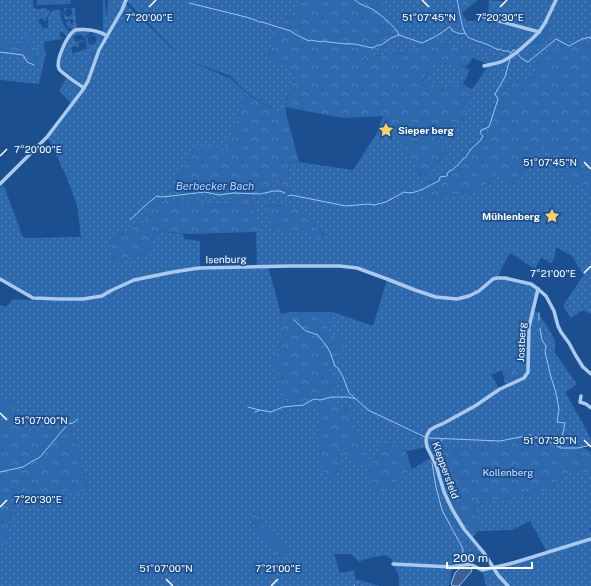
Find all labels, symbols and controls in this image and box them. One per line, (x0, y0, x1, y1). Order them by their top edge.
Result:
text: 7°20'00"E (125, 11, 173, 23)
text: 51°07'45"N (402, 11, 456, 23)
text: 7°20'30"E (476, 11, 524, 23)
place icon: Sieper berg (377, 121, 395, 139)
place label: Sieper berg (398, 124, 454, 136)
text: 7°20'00"E (14, 143, 62, 155)
text: 51°07'45"N (523, 156, 577, 168)
water label: Berbecker Bach (176, 180, 254, 192)
place icon: Mühlenberg (543, 207, 561, 225)
place label: Mühlenberg (482, 210, 541, 222)
street label: Isenburg (205, 253, 247, 265)
text: 7°21'00"E (530, 267, 576, 279)
street label: Jostberg (514, 322, 528, 362)
text: 51°07'00"N (14, 414, 68, 426)
text: 51°07'30"N (523, 434, 577, 446)
street label: Kleppersfeld (430, 440, 462, 500)
park label: Kollenberg (483, 466, 533, 478)
text: 7°20'30"E (14, 493, 62, 505)
scale bar (447, 544, 532, 570)
text: 200 m (453, 551, 488, 565)
text: 51°07'00"N (139, 562, 193, 574)
text: 7°21'00"E (255, 562, 301, 574)

